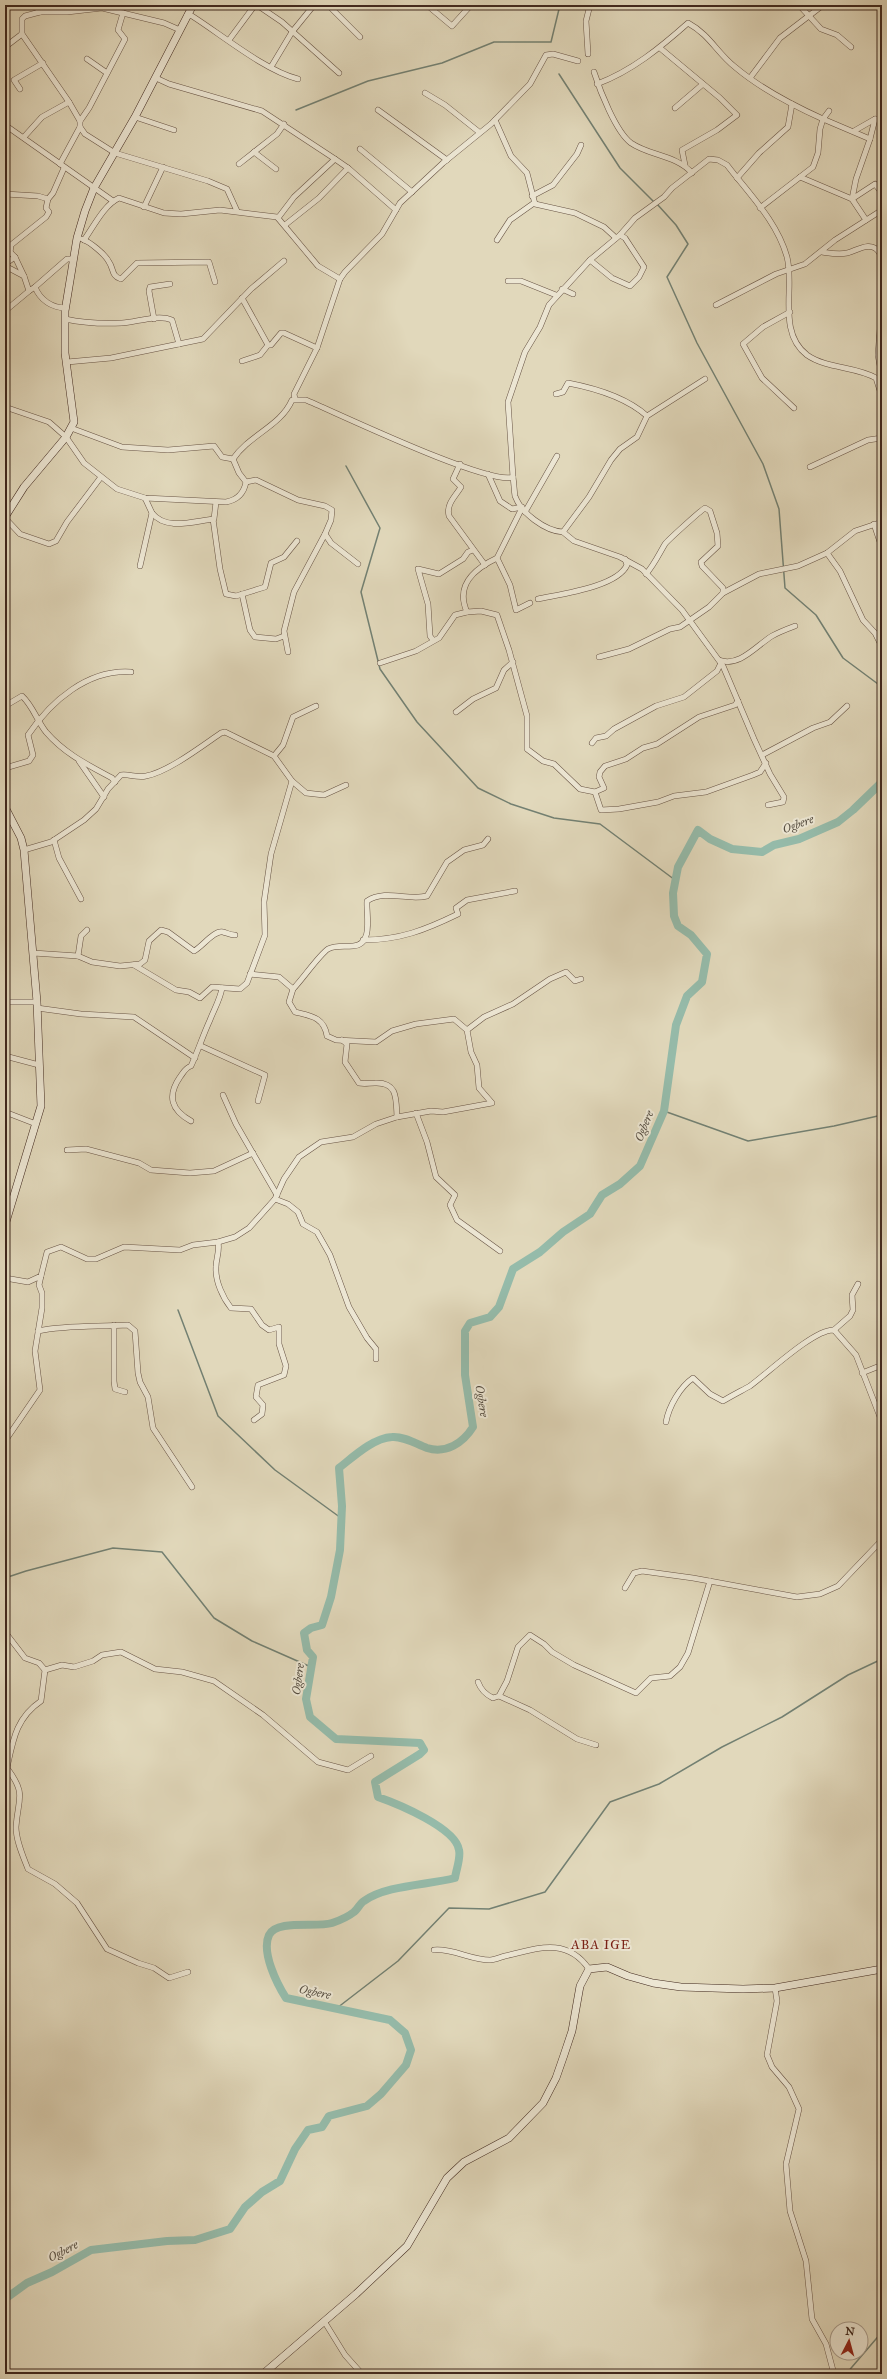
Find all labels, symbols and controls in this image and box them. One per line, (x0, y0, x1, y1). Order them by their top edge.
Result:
water label: Ogbere (781, 812, 816, 836)
water label: Ogbere (632, 1108, 657, 1143)
water label: Ogbere (473, 1384, 491, 1418)
water label: Ogbere (289, 1662, 307, 1696)
district label: ABA IGE (570, 1937, 631, 1953)
water label: Ogbere (298, 1982, 333, 2002)
water label: Ogbere (46, 2237, 81, 2264)
north arrow (829, 2321, 869, 2361)
text: N (845, 2325, 856, 2339)

